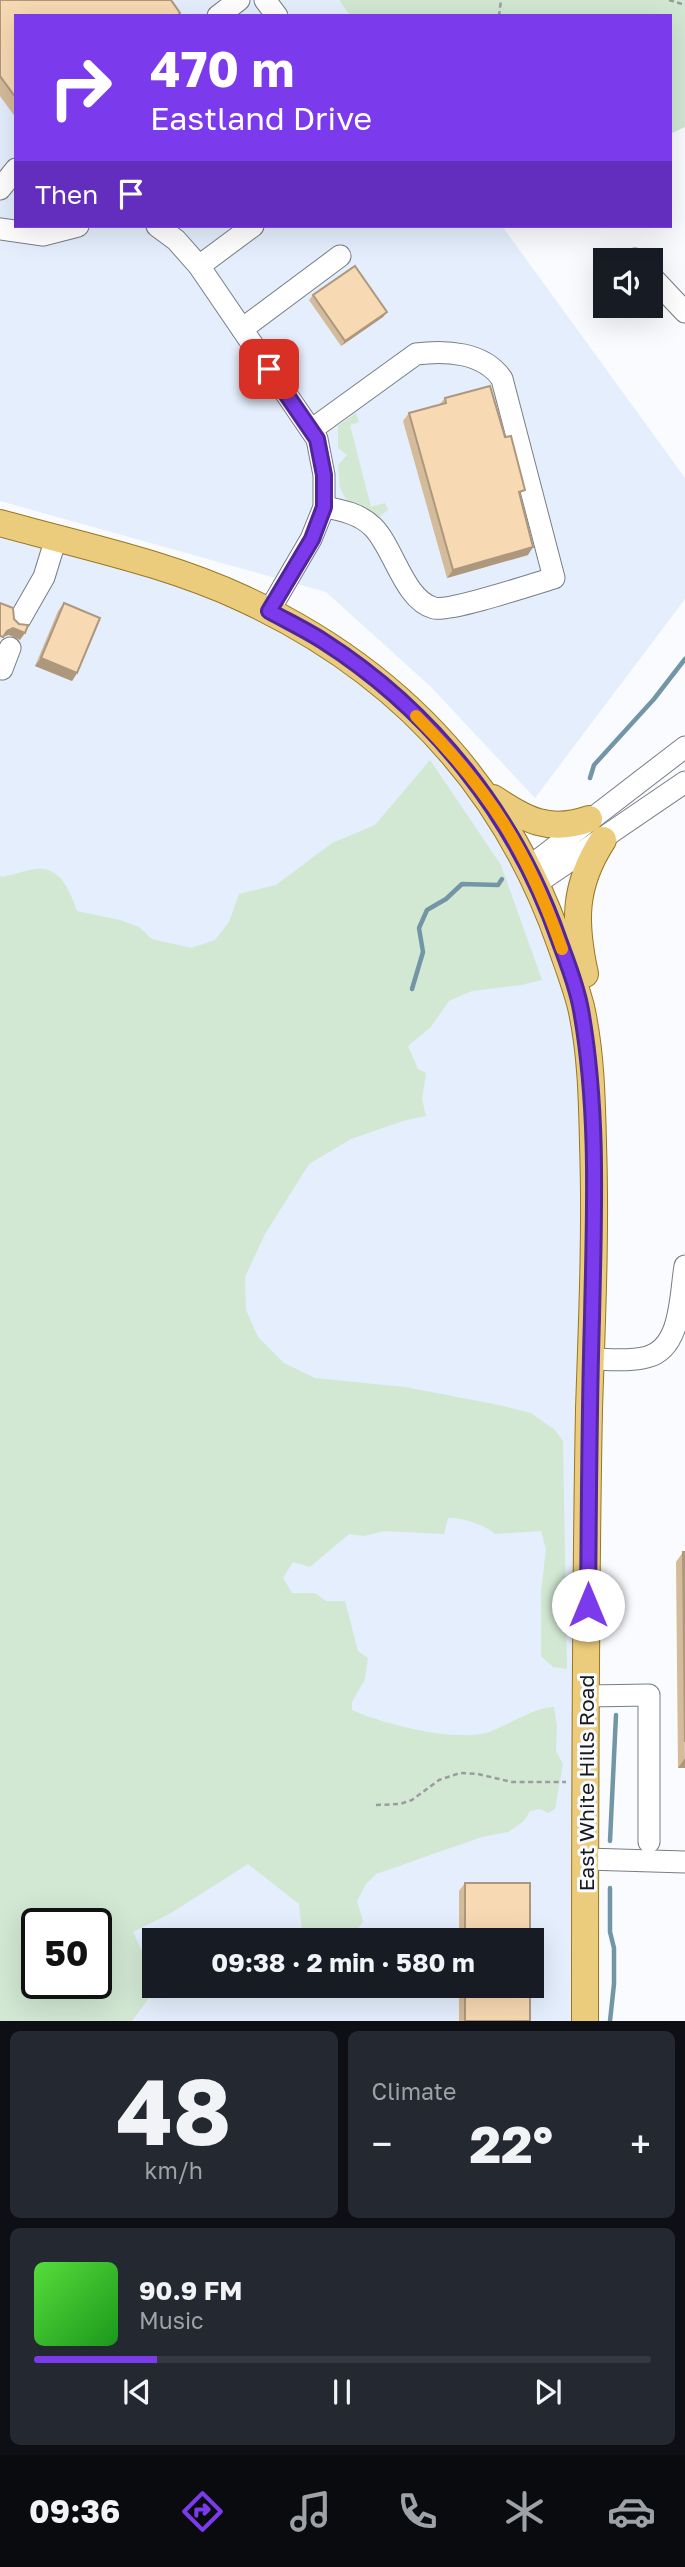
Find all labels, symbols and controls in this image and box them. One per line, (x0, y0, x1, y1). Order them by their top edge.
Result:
text: 470 m (150, 39, 294, 98)
icon: right (35, 42, 126, 133)
text: Eastland Drive (150, 99, 372, 137)
icon: arrive (112, 175, 150, 213)
text: Then (35, 179, 98, 210)
map controls (593, 248, 663, 318)
button: sound (593, 248, 663, 318)
pin (239, 339, 299, 399)
icon: arrive (250, 350, 288, 388)
position arrow (551, 1568, 625, 1642)
street label: East White Hills Road (573, 1675, 599, 1891)
speed limit sign: 50 (21, 1908, 112, 1999)
text: 09:38 · 2 min · 580 m (211, 1947, 475, 1978)
text: 48 (116, 2056, 231, 2165)
text: Climate (372, 2077, 456, 2105)
text: 22° (469, 2112, 553, 2174)
text: − (372, 2121, 392, 2166)
text: + (630, 2121, 651, 2166)
text: km/h (144, 2156, 203, 2184)
text: 90.9 FM (139, 2275, 242, 2306)
text: Music (139, 2306, 204, 2334)
icon: previous (118, 2373, 156, 2411)
icon: pause (323, 2373, 361, 2411)
icon: next (529, 2373, 567, 2411)
icon: directions (178, 2487, 227, 2536)
icon: music (286, 2487, 335, 2536)
icon: phone (393, 2487, 442, 2536)
icon: climate (500, 2487, 549, 2536)
icon: car (607, 2487, 656, 2536)
text: 09:36 (29, 2492, 120, 2530)

